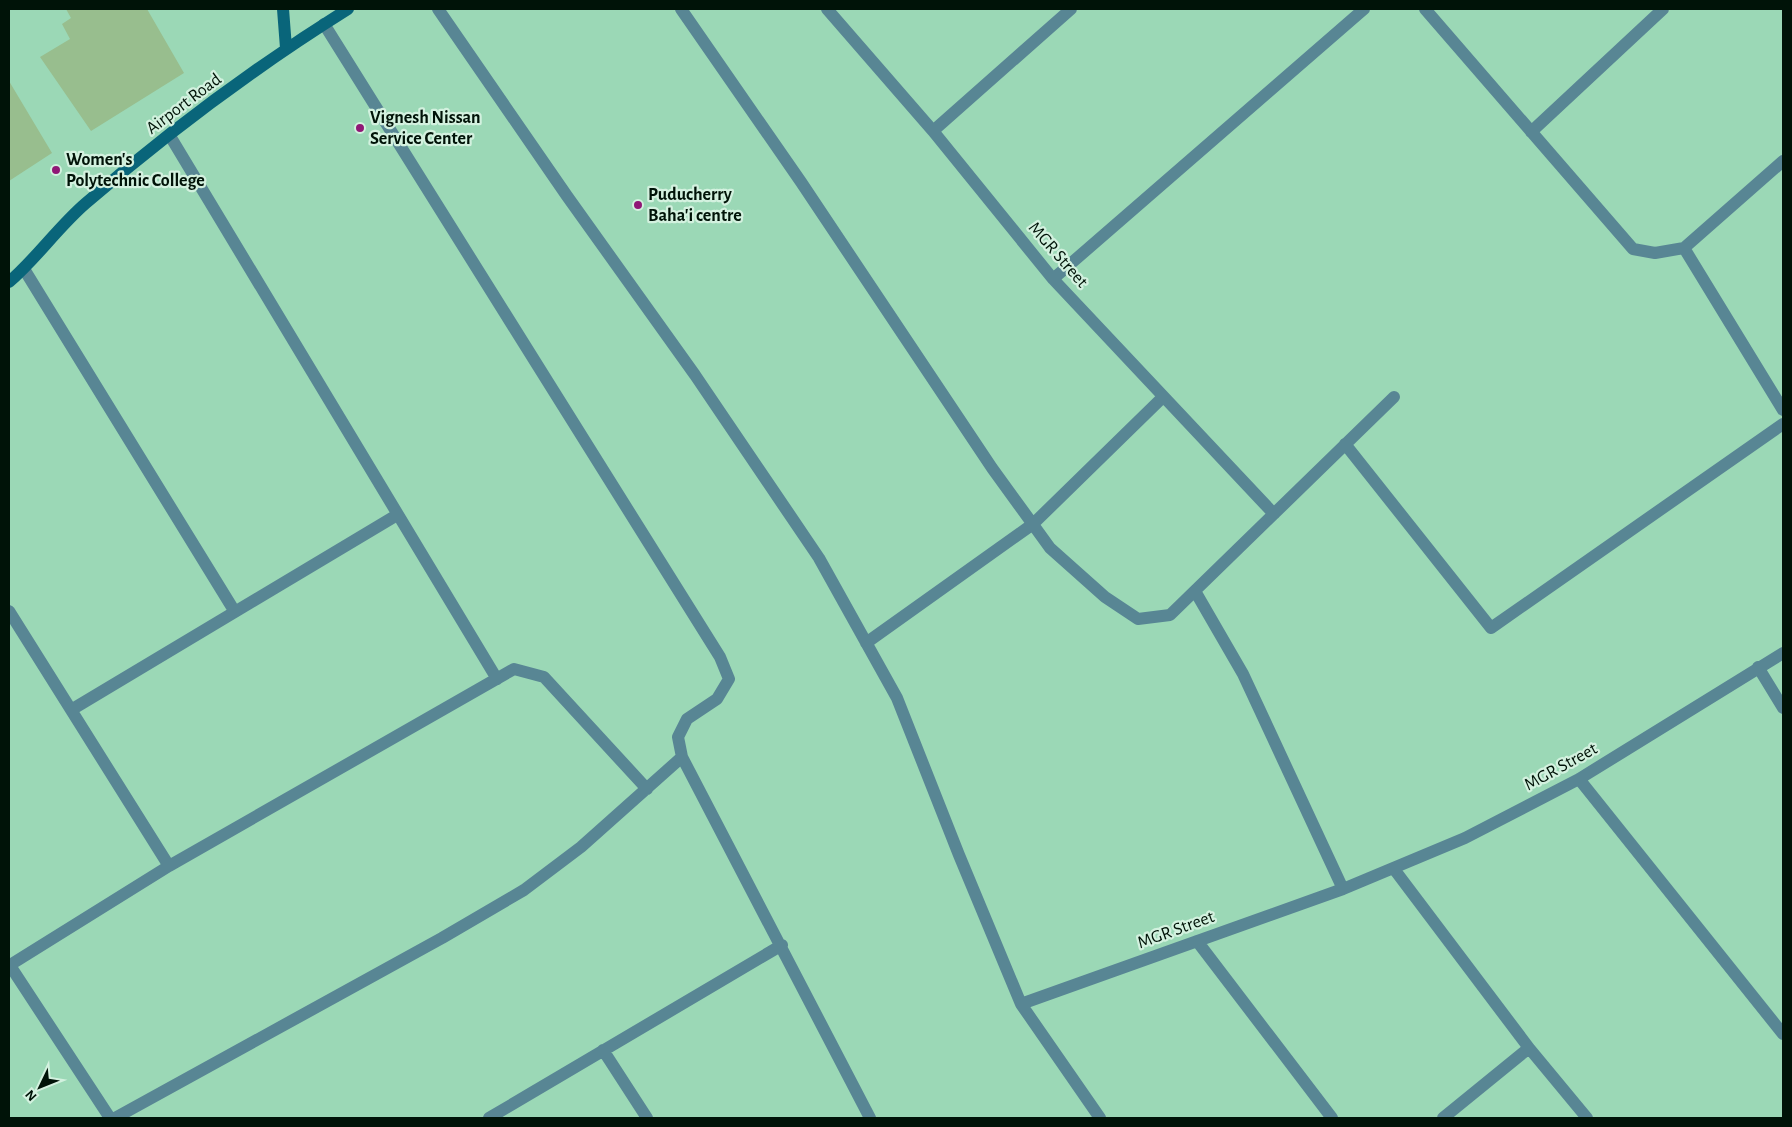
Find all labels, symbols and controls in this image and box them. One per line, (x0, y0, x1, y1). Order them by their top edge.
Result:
street label: Airport Road (143, 70, 225, 138)
place label: Vignesh Nissan Service Center (370, 109, 481, 148)
marker: Vignesh Nissan Service Center (354, 122, 366, 134)
place label: Women's Polytechnic College (66, 151, 205, 190)
marker: Women's Polytechnic College (50, 164, 62, 176)
place label: Puducherry Baha'i centre (648, 186, 742, 225)
marker: Puducherry Baha'i centre (632, 199, 644, 211)
street label: MGR Street (1025, 219, 1091, 291)
street label: MGR Street (1522, 740, 1601, 794)
street label: MGR Street (1135, 908, 1217, 952)
north arrow (15, 1062, 65, 1112)
text: N (23, 1087, 40, 1104)

